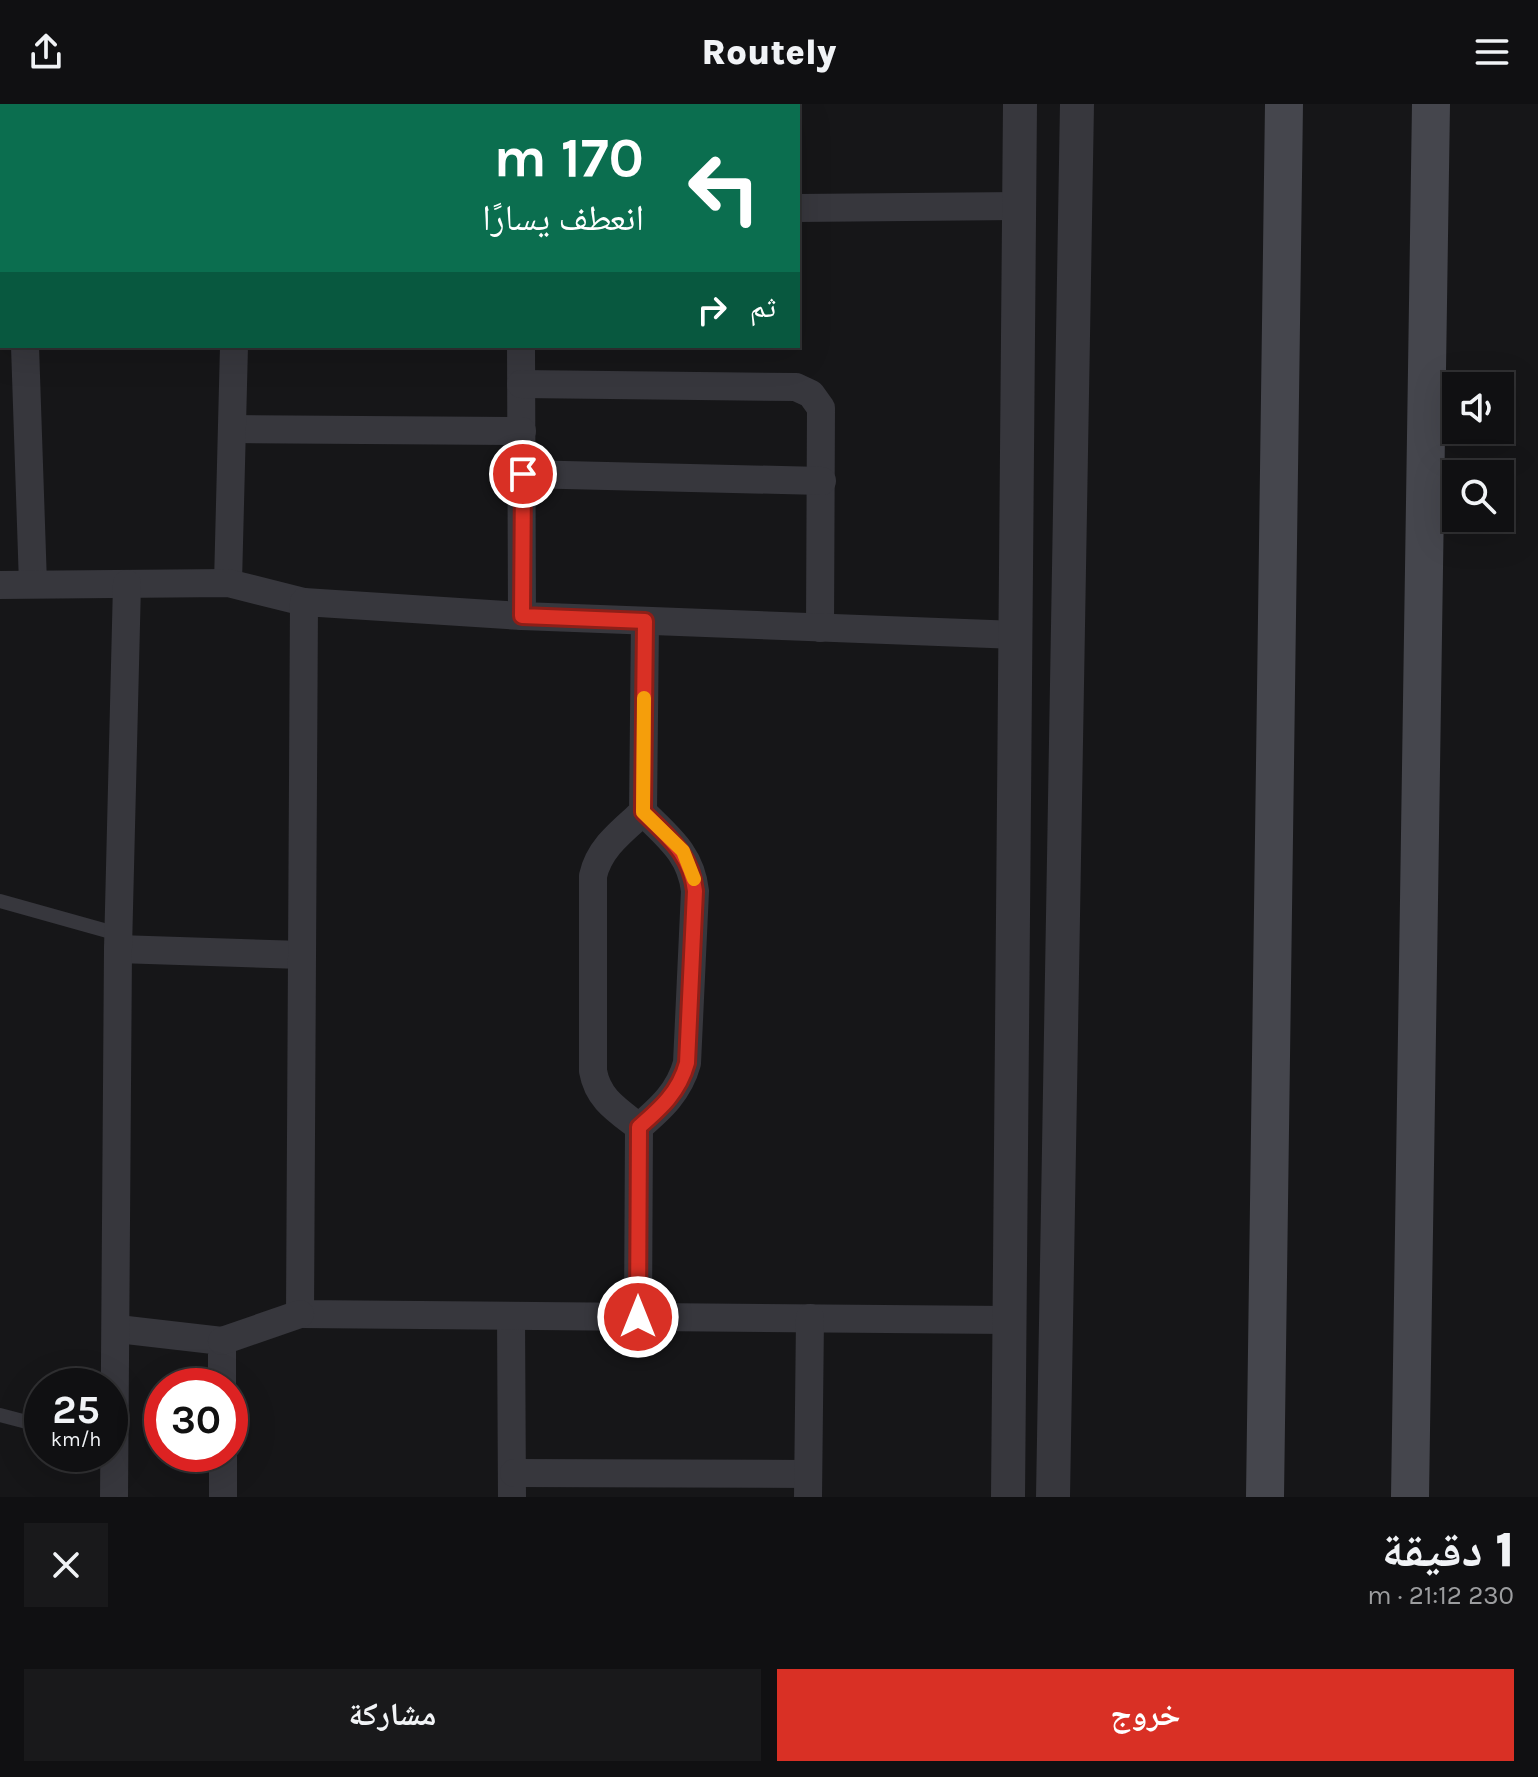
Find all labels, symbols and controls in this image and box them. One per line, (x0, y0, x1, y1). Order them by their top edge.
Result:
icon: share (24, 30, 68, 74)
icon: menu (1470, 30, 1514, 74)
text: Routely (702, 31, 836, 73)
text: 170 m (493, 125, 644, 190)
icon: left (672, 136, 776, 240)
text: انعطف يسارًا (482, 197, 644, 239)
icon: right (690, 288, 734, 332)
text: ثم (750, 289, 776, 325)
map controls (1442, 372, 1514, 532)
button: sound (1442, 372, 1514, 444)
pin (489, 440, 557, 508)
icon: arrive (501, 452, 545, 496)
button: search (1442, 460, 1514, 532)
position arrow (596, 1275, 680, 1359)
speed limit sign: 30 (144, 1368, 248, 1472)
text: 25 (52, 1386, 100, 1433)
text: km/h (51, 1428, 101, 1451)
text: 1 دقيقة (1382, 1522, 1514, 1578)
button: close (24, 1523, 108, 1607)
text: 230 m · 21:12 (1367, 1580, 1514, 1611)
button: مشاركة (24, 1669, 761, 1761)
button: خروج (777, 1669, 1514, 1761)

